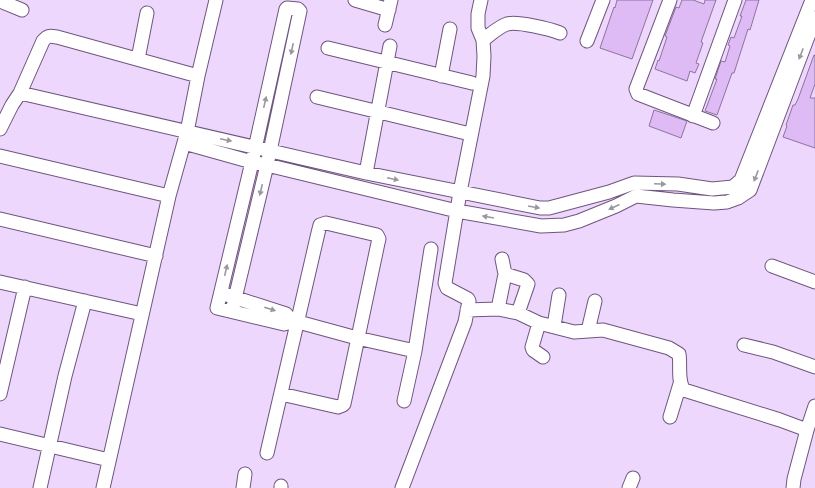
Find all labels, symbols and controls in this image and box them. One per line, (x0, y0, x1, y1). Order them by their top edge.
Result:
one-way arrow (288, 43, 294, 56)
one-way arrow (798, 49, 804, 61)
one-way arrow (262, 96, 268, 109)
one-way arrow (219, 138, 232, 144)
one-way arrow (752, 170, 758, 182)
one-way arrow (387, 176, 399, 182)
one-way arrow (654, 180, 666, 187)
one-way arrow (257, 184, 263, 196)
one-way arrow (528, 204, 540, 210)
one-way arrow (608, 204, 619, 210)
one-way arrow (482, 214, 494, 220)
one-way arrow (223, 264, 229, 276)
one-way arrow (265, 306, 277, 312)

